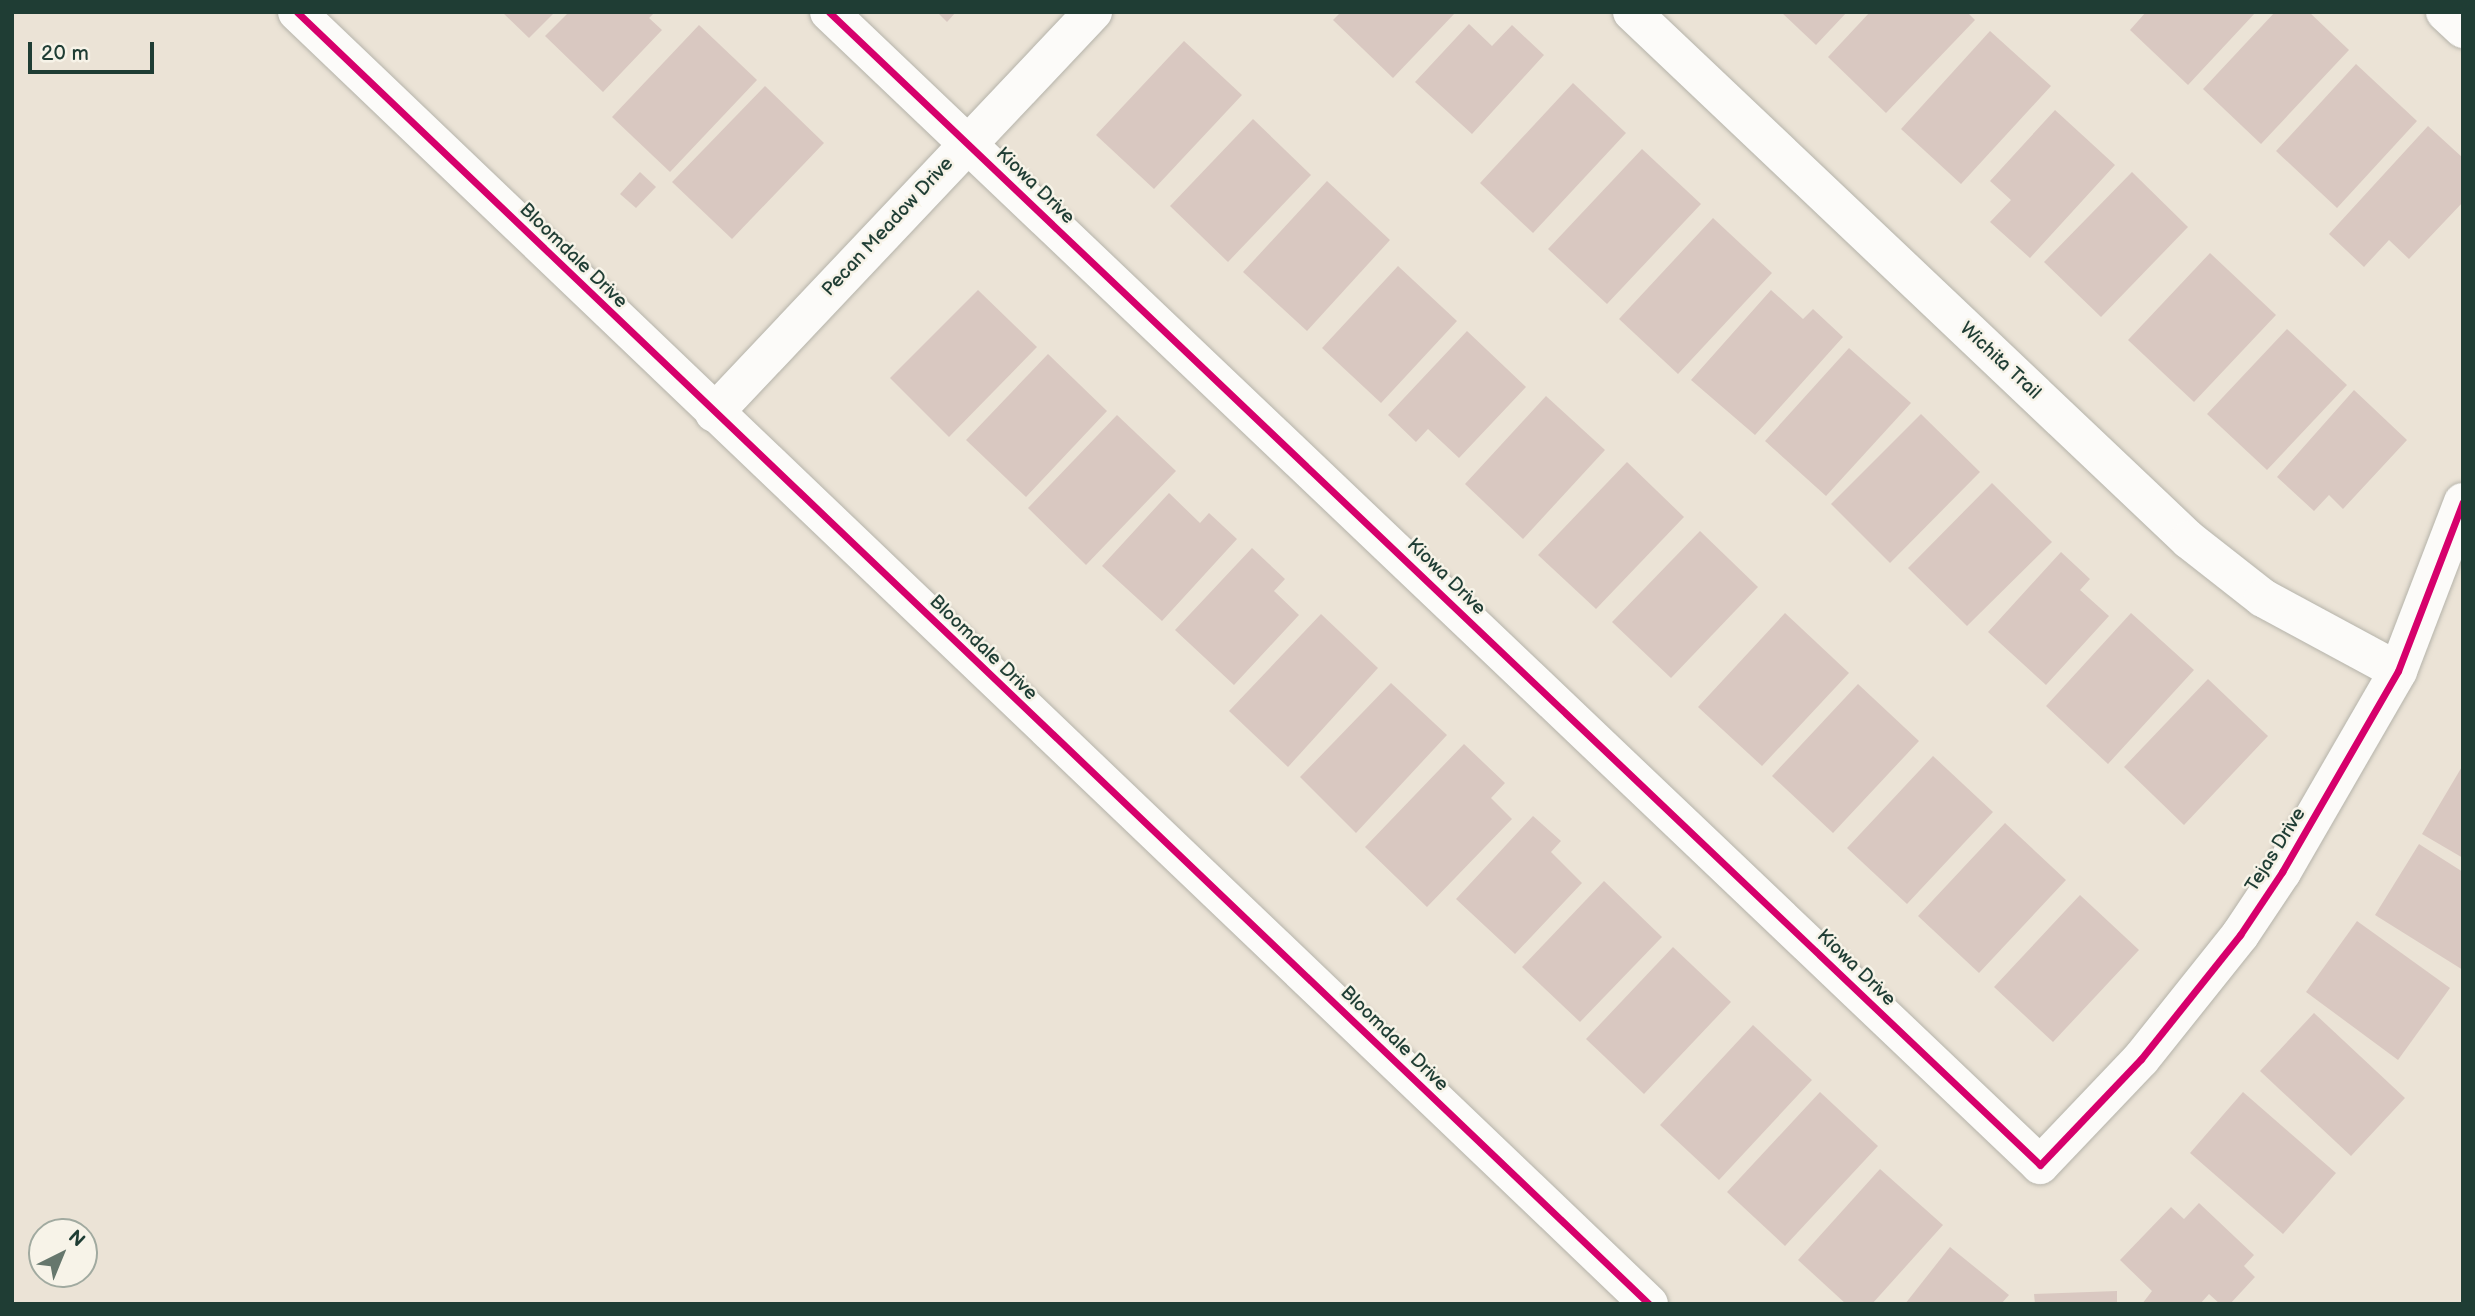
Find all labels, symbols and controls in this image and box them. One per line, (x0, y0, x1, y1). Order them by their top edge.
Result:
scale bar (32, 28, 158, 72)
text: 20 m (41, 41, 89, 66)
street label: Kiowa Drive (991, 143, 1079, 229)
street label: Pecan Meadow Drive (818, 153, 958, 301)
street label: Bloomdale Drive (514, 199, 632, 313)
street label: Wichita Trail (1954, 317, 2046, 405)
street label: Kiowa Drive (1402, 534, 1490, 620)
street label: Bloomdale Drive (924, 591, 1042, 705)
street label: Tejas Drive (2241, 804, 2311, 896)
street label: Kiowa Drive (1812, 925, 1900, 1011)
street label: Bloomdale Drive (1335, 982, 1453, 1096)
north arrow (28, 1218, 98, 1288)
text: N (63, 1225, 89, 1252)

